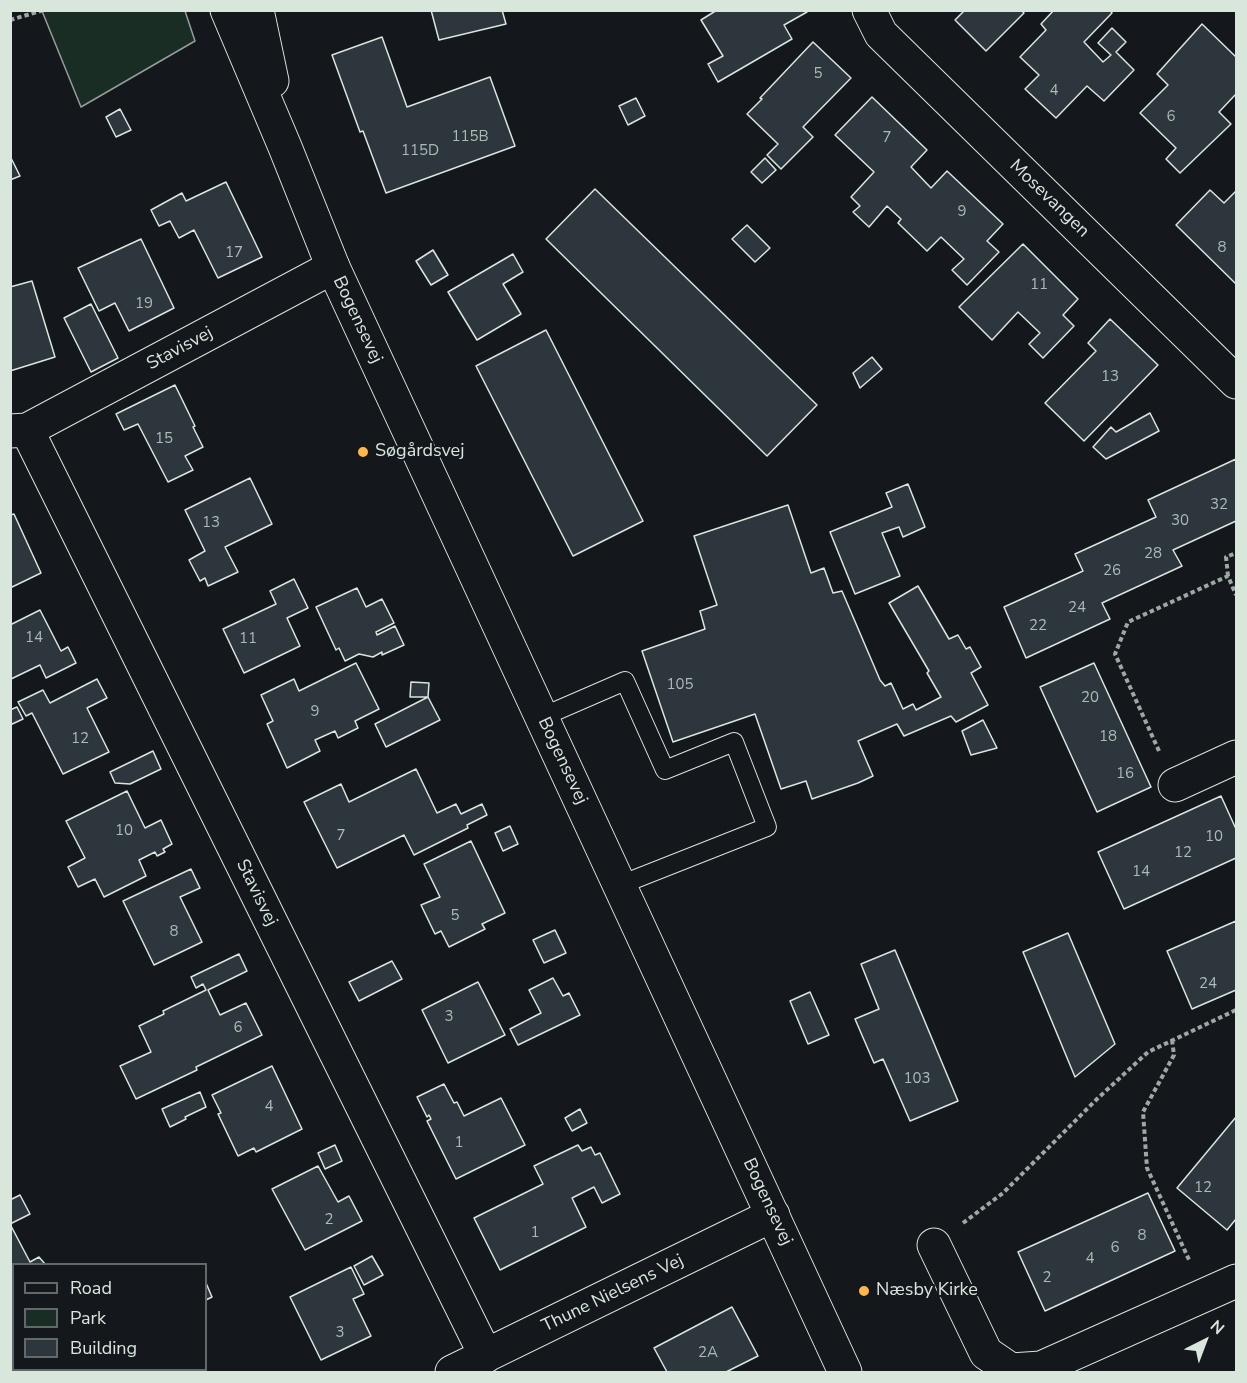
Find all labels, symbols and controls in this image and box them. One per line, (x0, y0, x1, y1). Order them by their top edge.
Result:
house number: 5 (814, 65, 822, 83)
house number: 4 (1050, 82, 1058, 100)
house number: 6 (1167, 108, 1175, 126)
house number: 115B (451, 128, 489, 146)
house number: 7 (883, 129, 891, 147)
house number: 115D (401, 142, 439, 160)
street label: Mosevangen (1005, 156, 1093, 242)
house number: 9 (958, 203, 966, 221)
house number: 8 (1218, 239, 1226, 257)
house number: 17 (225, 244, 243, 262)
street label: Bogensevej (327, 273, 387, 367)
house number: 11 (1030, 276, 1048, 294)
house number: 19 (135, 295, 153, 313)
street label: Stavisvej (143, 323, 217, 375)
house number: 13 (1101, 368, 1119, 386)
house number: 15 (155, 430, 173, 448)
place label: Søgårdsvej (375, 441, 464, 463)
marker: Søgårdsvej (356, 445, 370, 459)
house number: 32 (1210, 496, 1228, 514)
house number: 30 (1171, 512, 1189, 530)
house number: 13 (202, 514, 220, 532)
house number: 28 (1144, 545, 1162, 563)
house number: 26 (1103, 562, 1121, 580)
house number: 24 (1068, 599, 1086, 617)
house number: 22 (1029, 617, 1047, 635)
house number: 14 (25, 629, 43, 647)
house number: 11 (239, 630, 257, 648)
house number: 105 (667, 676, 693, 694)
house number: 20 (1081, 689, 1099, 707)
house number: 9 (311, 703, 319, 721)
street label: Bogensevej (532, 714, 592, 808)
house number: 18 (1099, 728, 1117, 746)
house number: 12 (71, 730, 89, 748)
house number: 16 (1116, 765, 1134, 783)
house number: 10 (115, 822, 133, 840)
house number: 7 (337, 827, 345, 845)
house number: 10 (1205, 828, 1223, 846)
house number: 12 (1174, 844, 1192, 862)
street label: Stavisvej (231, 856, 281, 930)
house number: 14 (1132, 863, 1150, 881)
house number: 5 (451, 907, 459, 925)
house number: 8 (170, 923, 178, 941)
house number: 24 (1199, 975, 1217, 993)
house number: 3 (445, 1008, 453, 1026)
house number: 6 (234, 1019, 242, 1037)
house number: 103 (904, 1070, 930, 1088)
house number: 4 (265, 1098, 273, 1116)
house number: 1 (455, 1134, 463, 1152)
street label: Bogensevej (737, 1155, 797, 1249)
house number: 12 (1194, 1179, 1212, 1197)
house number: 2 (325, 1211, 333, 1229)
house number: 1 (531, 1224, 539, 1242)
house number: 8 (1138, 1227, 1146, 1245)
house number: 6 (1111, 1239, 1119, 1257)
street label: Thune Nielsens Vej (539, 1250, 687, 1338)
house number: 4 (1086, 1250, 1094, 1268)
legend (12, 1263, 207, 1371)
house number: 2 (1043, 1269, 1051, 1287)
text: Road (70, 1276, 112, 1300)
place label: Næsby Kirke (876, 1280, 978, 1302)
marker: Næsby Kirke (857, 1284, 871, 1298)
text: Park (70, 1306, 106, 1330)
north arrow (1175, 1311, 1235, 1371)
text: N (1205, 1315, 1229, 1340)
house number: 3 (336, 1324, 344, 1342)
text: Building (70, 1336, 137, 1360)
house number: 2A (698, 1344, 718, 1362)

